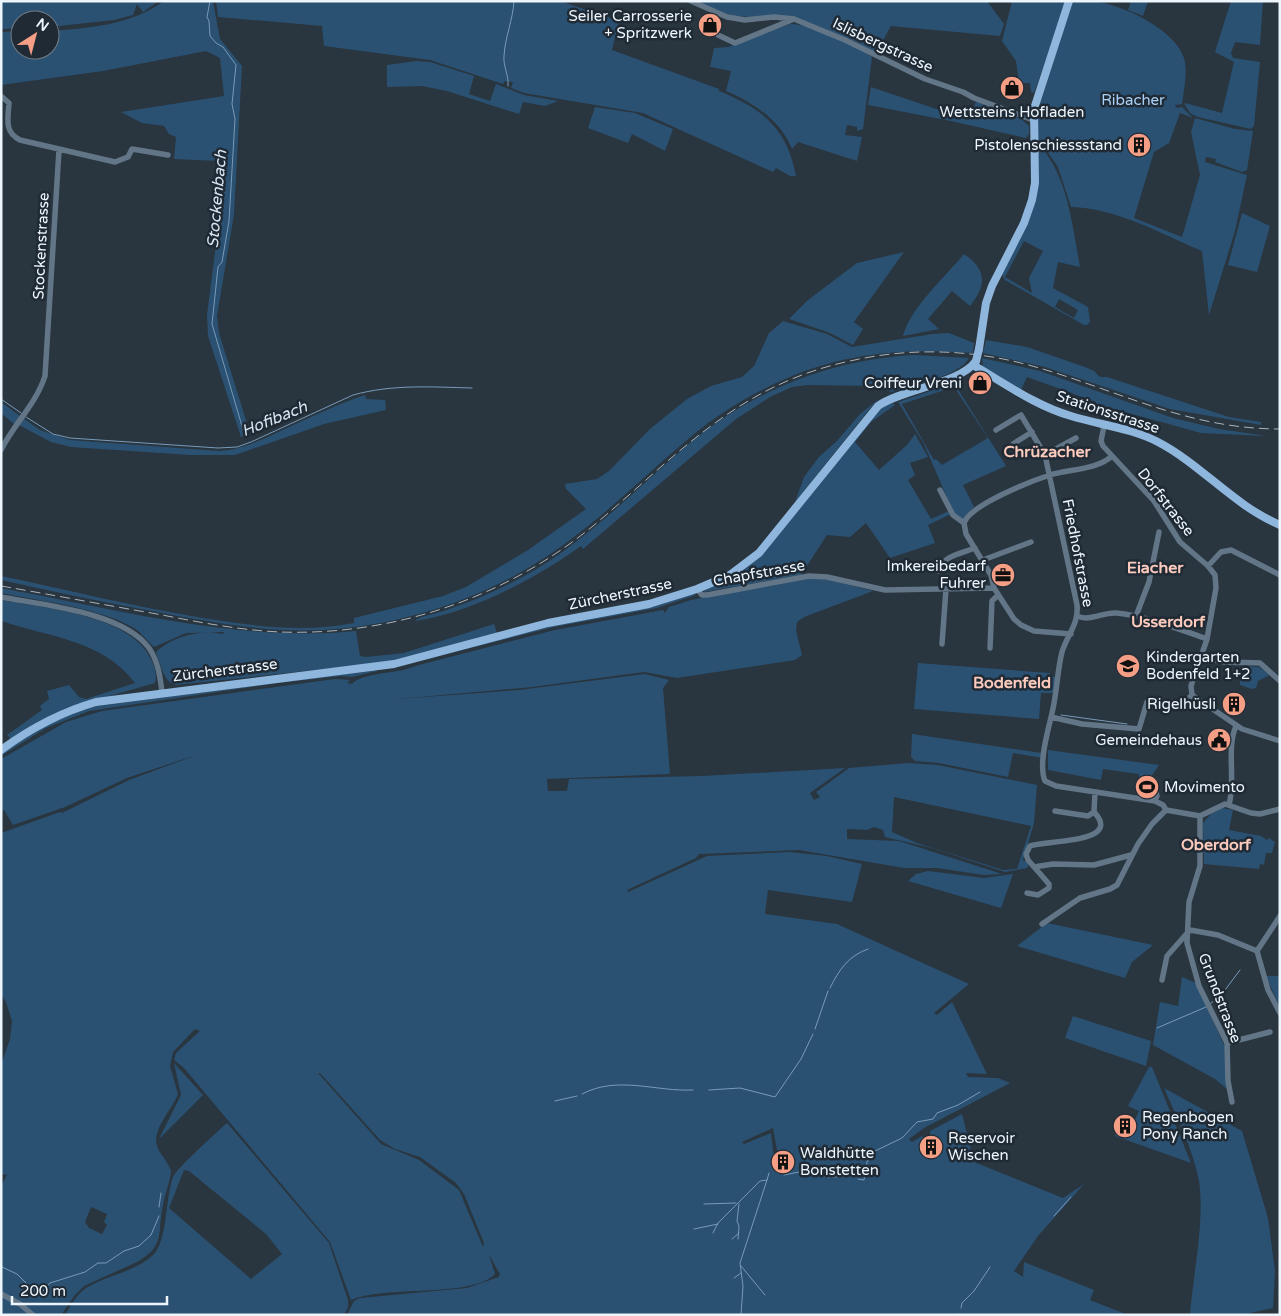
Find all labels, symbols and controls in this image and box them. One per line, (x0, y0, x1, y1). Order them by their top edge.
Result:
place label: Seiler Carrosserie + Spritzwerk (569, 7, 692, 42)
north arrow (10, 10, 60, 60)
shop icon: Seiler Carrosserie + Spritzwerk (697, 12, 723, 38)
street label: Islisbergstrasse (830, 14, 936, 76)
text: N (33, 15, 52, 35)
shop icon: Wettsteins Hofladen (999, 75, 1025, 101)
park label: Ribacher (1101, 91, 1165, 109)
place label: Wettsteins Hofladen (940, 103, 1084, 121)
building icon: Pistolenschiessstand (1126, 132, 1152, 158)
place label: Pistolenschiessstand (974, 136, 1122, 154)
water label: Stockenbach (203, 148, 231, 249)
street label: Stockenstrasse (29, 192, 53, 300)
shop icon: Coiffeur Vreni (967, 370, 993, 396)
place label: Coiffeur Vreni (864, 374, 962, 392)
street label: Stationsstrasse (1054, 387, 1162, 437)
water label: Hofibach (239, 396, 311, 441)
district label: Chrüzacher (1003, 442, 1091, 462)
street label: Dorfstrasse (1134, 464, 1198, 540)
street label: Friedhofstrasse (1059, 497, 1097, 609)
street label: Chapfstrasse (712, 556, 806, 590)
place label: Imkereibedarf Fuhrer (887, 557, 986, 592)
district label: Eiacher (1127, 558, 1184, 578)
office icon: Imkereibedarf Fuhrer (990, 562, 1016, 588)
street label: Zürcherstrasse (567, 574, 673, 614)
district label: Usserdorf (1131, 612, 1206, 632)
place label: Kindergarten Bodenfeld 1+2 (1146, 648, 1251, 683)
school or university icon: Kindergarten Bodenfeld 1+2 (1115, 653, 1141, 679)
street label: Zürcherstrasse (172, 655, 278, 685)
district label: Bodenfeld (973, 673, 1051, 693)
building icon: Rigelhüsli (1221, 691, 1247, 717)
place label: Rigelhüsli (1147, 695, 1216, 713)
public building icon: Gemeindehaus (1206, 727, 1232, 753)
place label: Gemeindehaus (1095, 731, 1202, 749)
sports icon: Movimento (1134, 774, 1160, 800)
place label: Movimento (1164, 778, 1245, 796)
district label: Oberdorf (1181, 835, 1252, 855)
street label: Grundstrasse (1195, 951, 1245, 1045)
place label: Regenbogen Pony Ranch (1142, 1108, 1234, 1143)
building icon: Regenbogen Pony Ranch (1112, 1113, 1138, 1139)
place label: Reservoir Wischen (948, 1129, 1015, 1164)
building icon: Reservoir Wischen (918, 1134, 944, 1160)
place label: Waldhütte Bonstetten (800, 1144, 879, 1179)
building icon: Waldhütte Bonstetten (770, 1149, 796, 1175)
scale bar (12, 1274, 168, 1306)
text: 200 m (20, 1282, 66, 1300)

